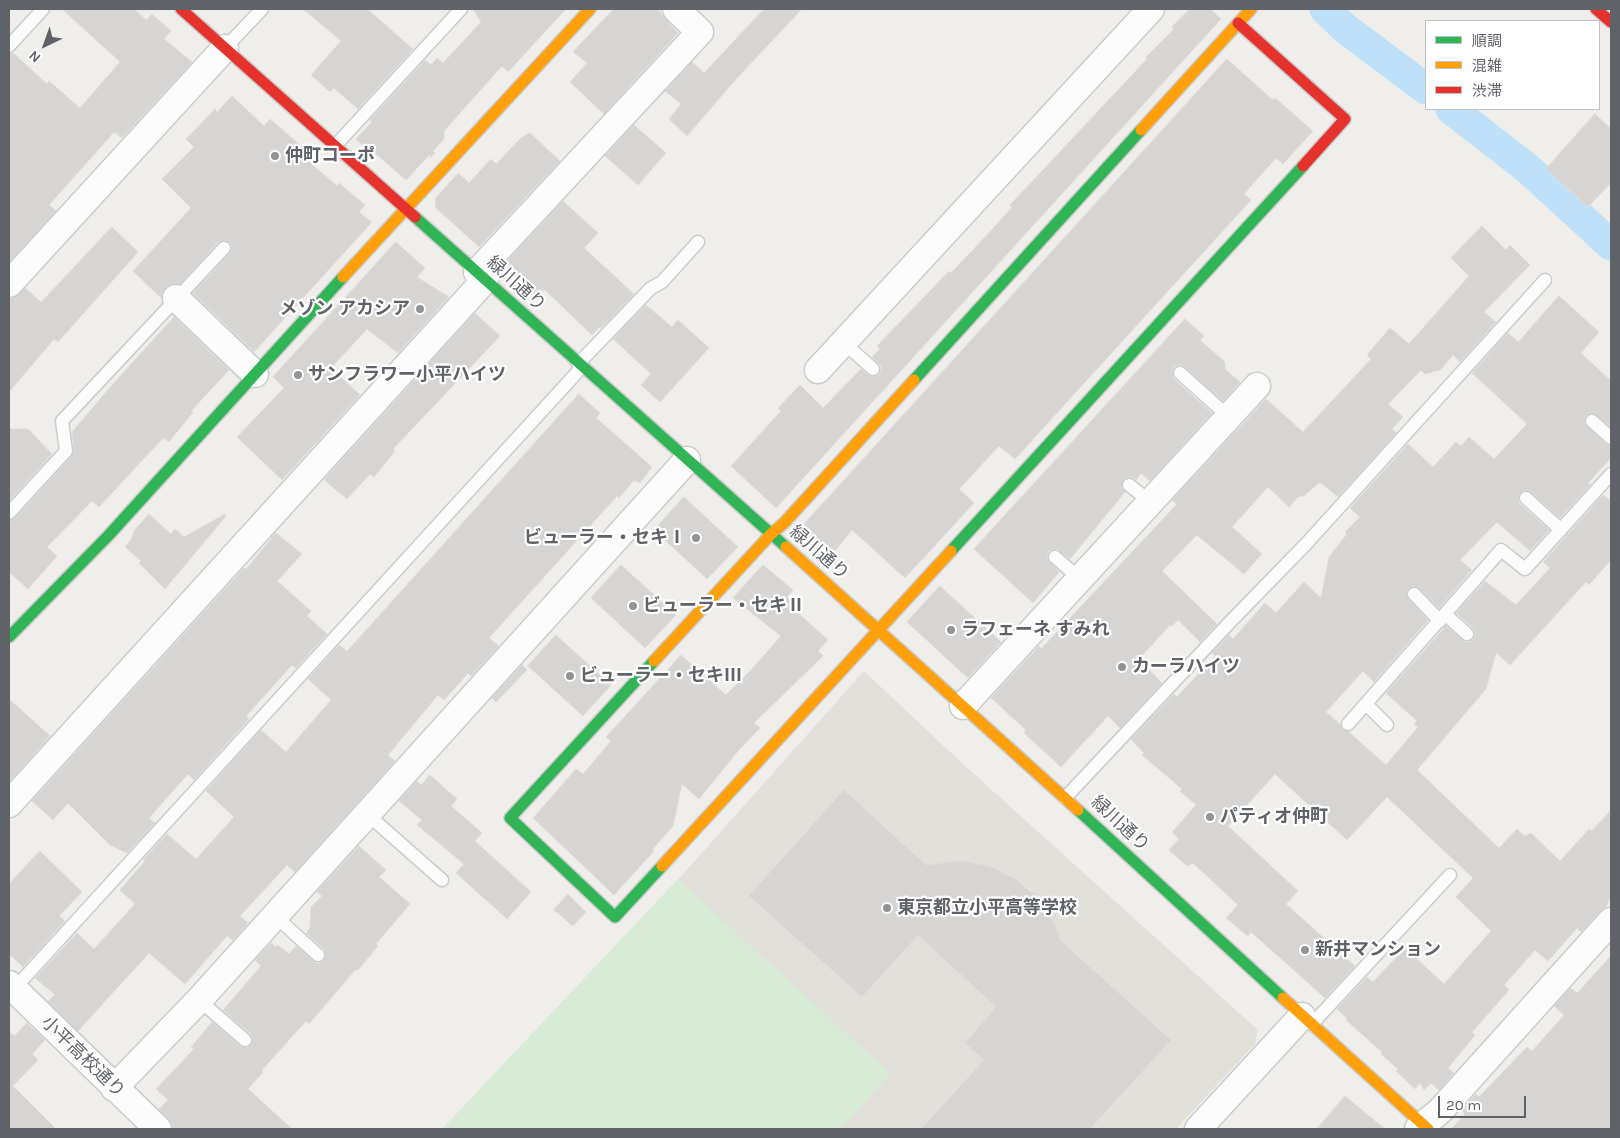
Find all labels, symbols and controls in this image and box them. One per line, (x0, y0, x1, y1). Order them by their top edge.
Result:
north arrow (20, 20, 70, 70)
legend (1425, 20, 1600, 110)
text: 順調 (1472, 32, 1502, 50)
text: N (25, 47, 44, 66)
text: 混雑 (1472, 57, 1502, 75)
text: 渋滞 (1472, 82, 1502, 100)
place label: 仲町コーポ (285, 145, 375, 167)
marker: 仲町コーポ (269, 150, 281, 162)
street label: 緑川通り (482, 252, 550, 316)
place label: メゾン アカシア (279, 298, 410, 320)
marker: メゾン アカシア (414, 303, 426, 315)
place label: サンフラワー小平ハイツ (308, 364, 506, 386)
marker: サンフラワー小平ハイツ (292, 369, 304, 381)
street label: 緑川通り (785, 521, 853, 585)
place label: ビューラー・セキⅠ (524, 527, 686, 549)
marker: ビューラー・セキⅠ (690, 532, 702, 544)
place label: ビューラー・セキⅡ (643, 595, 805, 617)
marker: ビューラー・セキⅡ (627, 600, 639, 612)
place label: ラフェーネ すみれ (961, 619, 1110, 641)
marker: ラフェーネ すみれ (945, 624, 957, 636)
place label: カーラハイツ (1132, 656, 1240, 678)
marker: カーラハイツ (1116, 661, 1128, 673)
place label: ビューラー・セキⅢ (580, 665, 742, 687)
marker: ビューラー・セキⅢ (564, 670, 576, 682)
street label: 緑川通り (1086, 792, 1154, 856)
place label: パティオ仲町 (1220, 806, 1328, 828)
marker: パティオ仲町 (1204, 811, 1216, 823)
place label: 東京都立小平高等学校 (897, 897, 1077, 919)
marker: 東京都立小平高等学校 (881, 902, 893, 914)
place label: 新井マンション (1315, 939, 1441, 961)
marker: 新井マンション (1299, 944, 1311, 956)
street label: 小平高校通り (37, 1012, 129, 1102)
scale bar (1440, 1086, 1528, 1118)
text: 20 m (1446, 1096, 1481, 1114)

